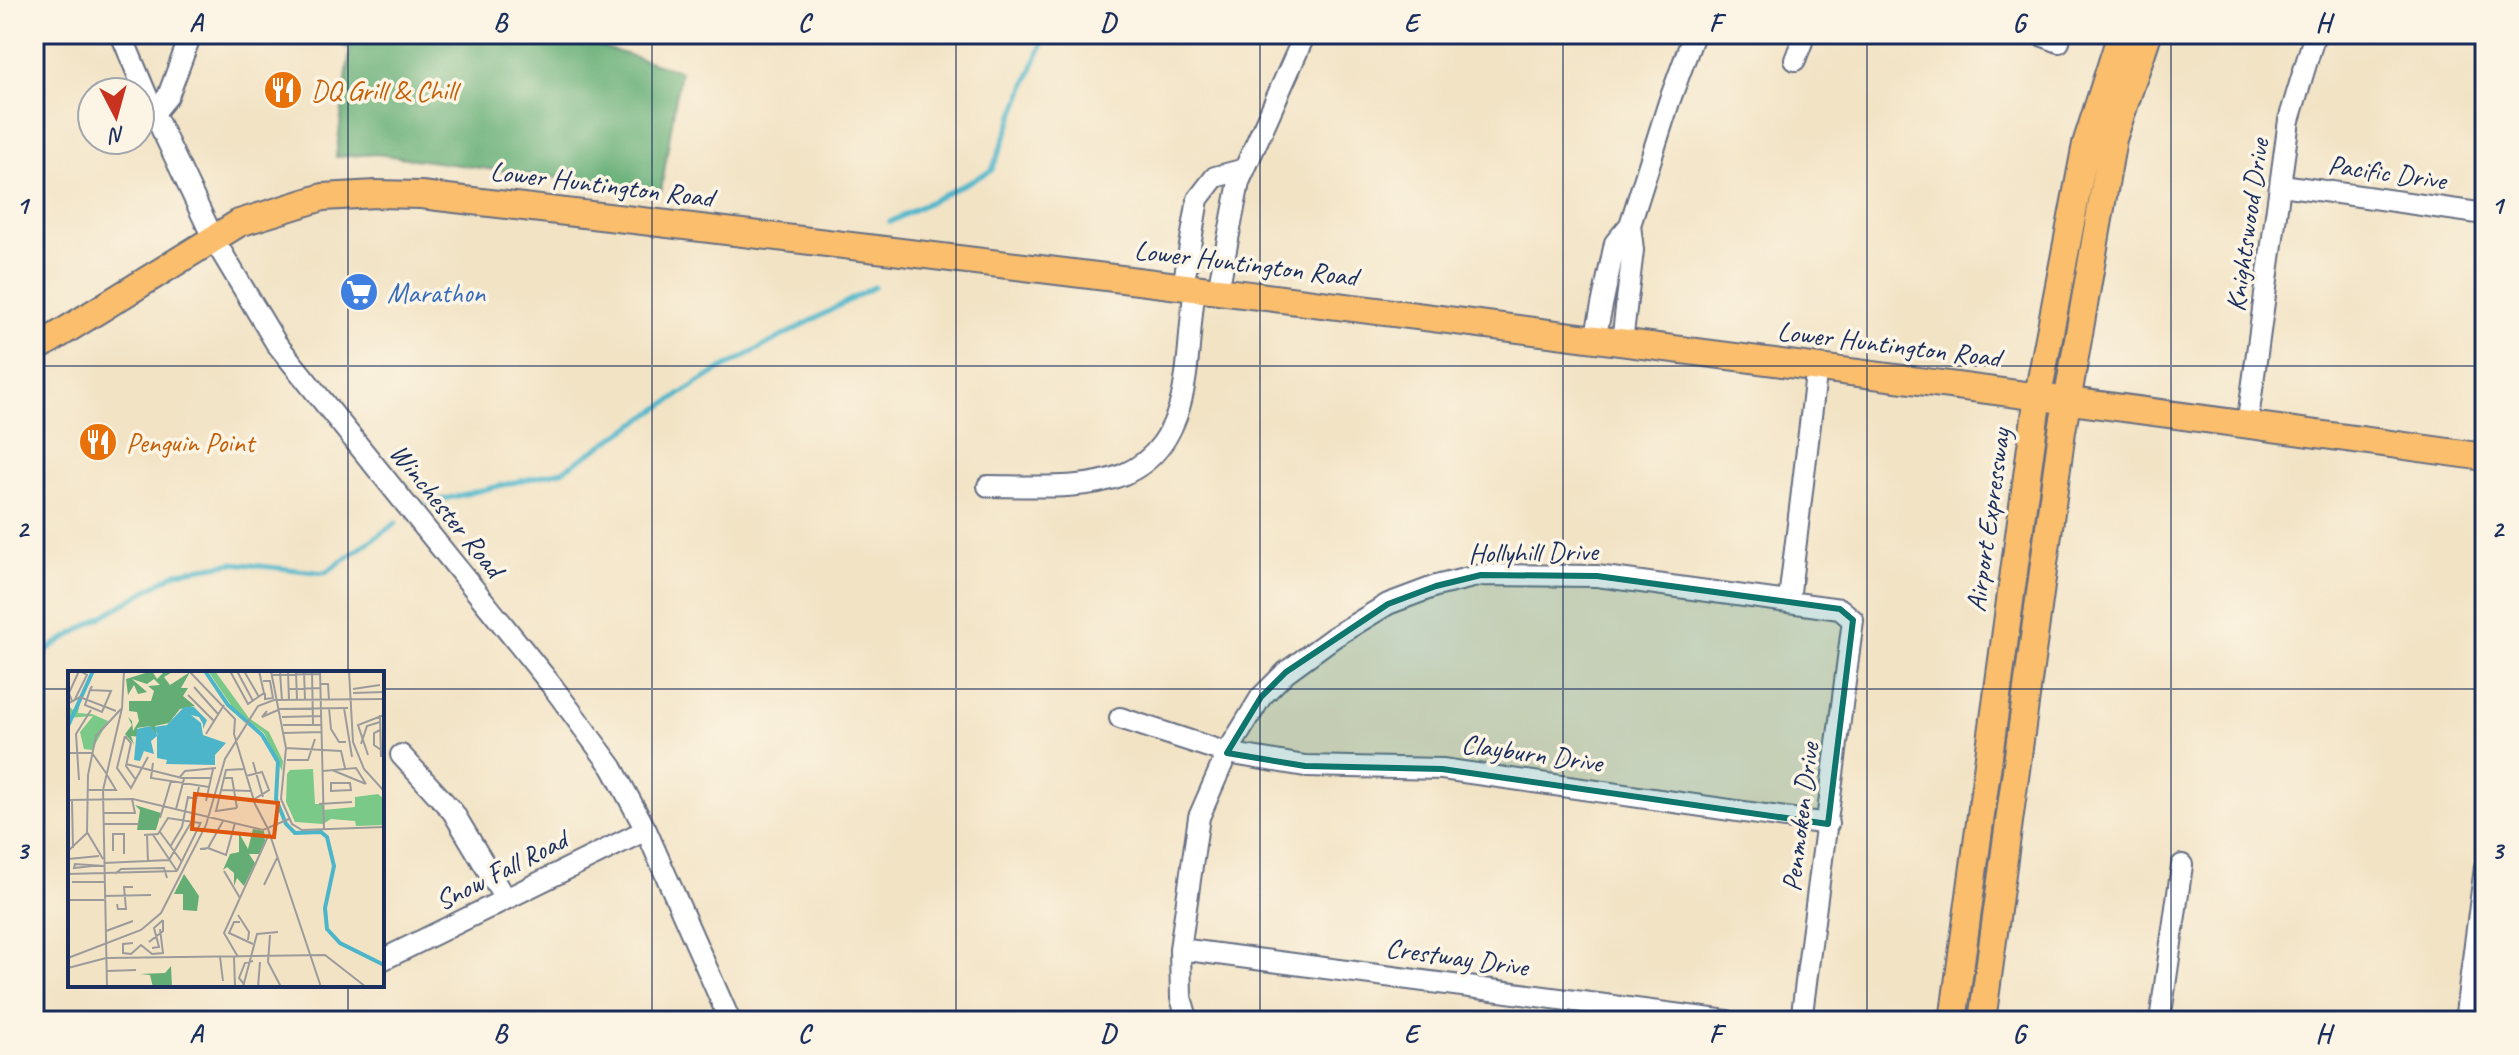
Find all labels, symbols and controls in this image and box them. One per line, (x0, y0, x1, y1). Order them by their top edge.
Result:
text: A (189, 6, 204, 39)
text: B (493, 6, 509, 39)
text: C (798, 6, 814, 39)
text: D (1100, 6, 1118, 39)
text: E (1404, 6, 1422, 39)
text: F (1709, 6, 1727, 39)
text: G (2013, 6, 2029, 39)
text: H (2316, 6, 2336, 39)
restaurant icon: DQ Grill & Chill (262, 69, 304, 111)
place label: DQ Grill & Chill (311, 73, 462, 108)
north arrow (76, 76, 156, 156)
text: N (106, 120, 126, 150)
street label: Knightswood Drive (2218, 135, 2277, 314)
street label: Pacific Drive (2326, 146, 2450, 198)
street label: Lower Huntington Road (489, 153, 719, 216)
text: 1 (16, 189, 31, 222)
text: 1 (2491, 189, 2506, 222)
street label: Lower Huntington Road (1133, 232, 1363, 295)
supermarket icon: Marathon (338, 271, 380, 313)
place label: Marathon (387, 275, 487, 310)
street label: Lower Huntington Road (1776, 313, 2006, 376)
restaurant icon: Penguin Point (77, 421, 119, 463)
street label: Airport Expressway (1958, 424, 2019, 614)
place label: Penguin Point (126, 425, 257, 460)
street label: Winchester Road (382, 436, 514, 587)
text: 2 (16, 512, 30, 545)
text: 2 (2491, 512, 2505, 545)
street label: Hollyhill Drive (1468, 533, 1600, 571)
inset map (68, 671, 384, 987)
street label: Clayburn Drive (1459, 726, 1606, 780)
street label: Penmoken Drive (1774, 739, 1827, 893)
street label: Snow Fall Road (429, 820, 576, 918)
text: 3 (16, 834, 30, 867)
text: 3 (2491, 834, 2505, 867)
street label: Crestway Drive (1384, 930, 1532, 985)
text: A (189, 1017, 204, 1050)
text: B (493, 1017, 509, 1050)
text: C (798, 1017, 814, 1050)
text: D (1100, 1017, 1118, 1050)
text: E (1404, 1017, 1422, 1050)
text: F (1709, 1017, 1727, 1050)
text: G (2013, 1017, 2029, 1050)
text: H (2316, 1017, 2336, 1050)

